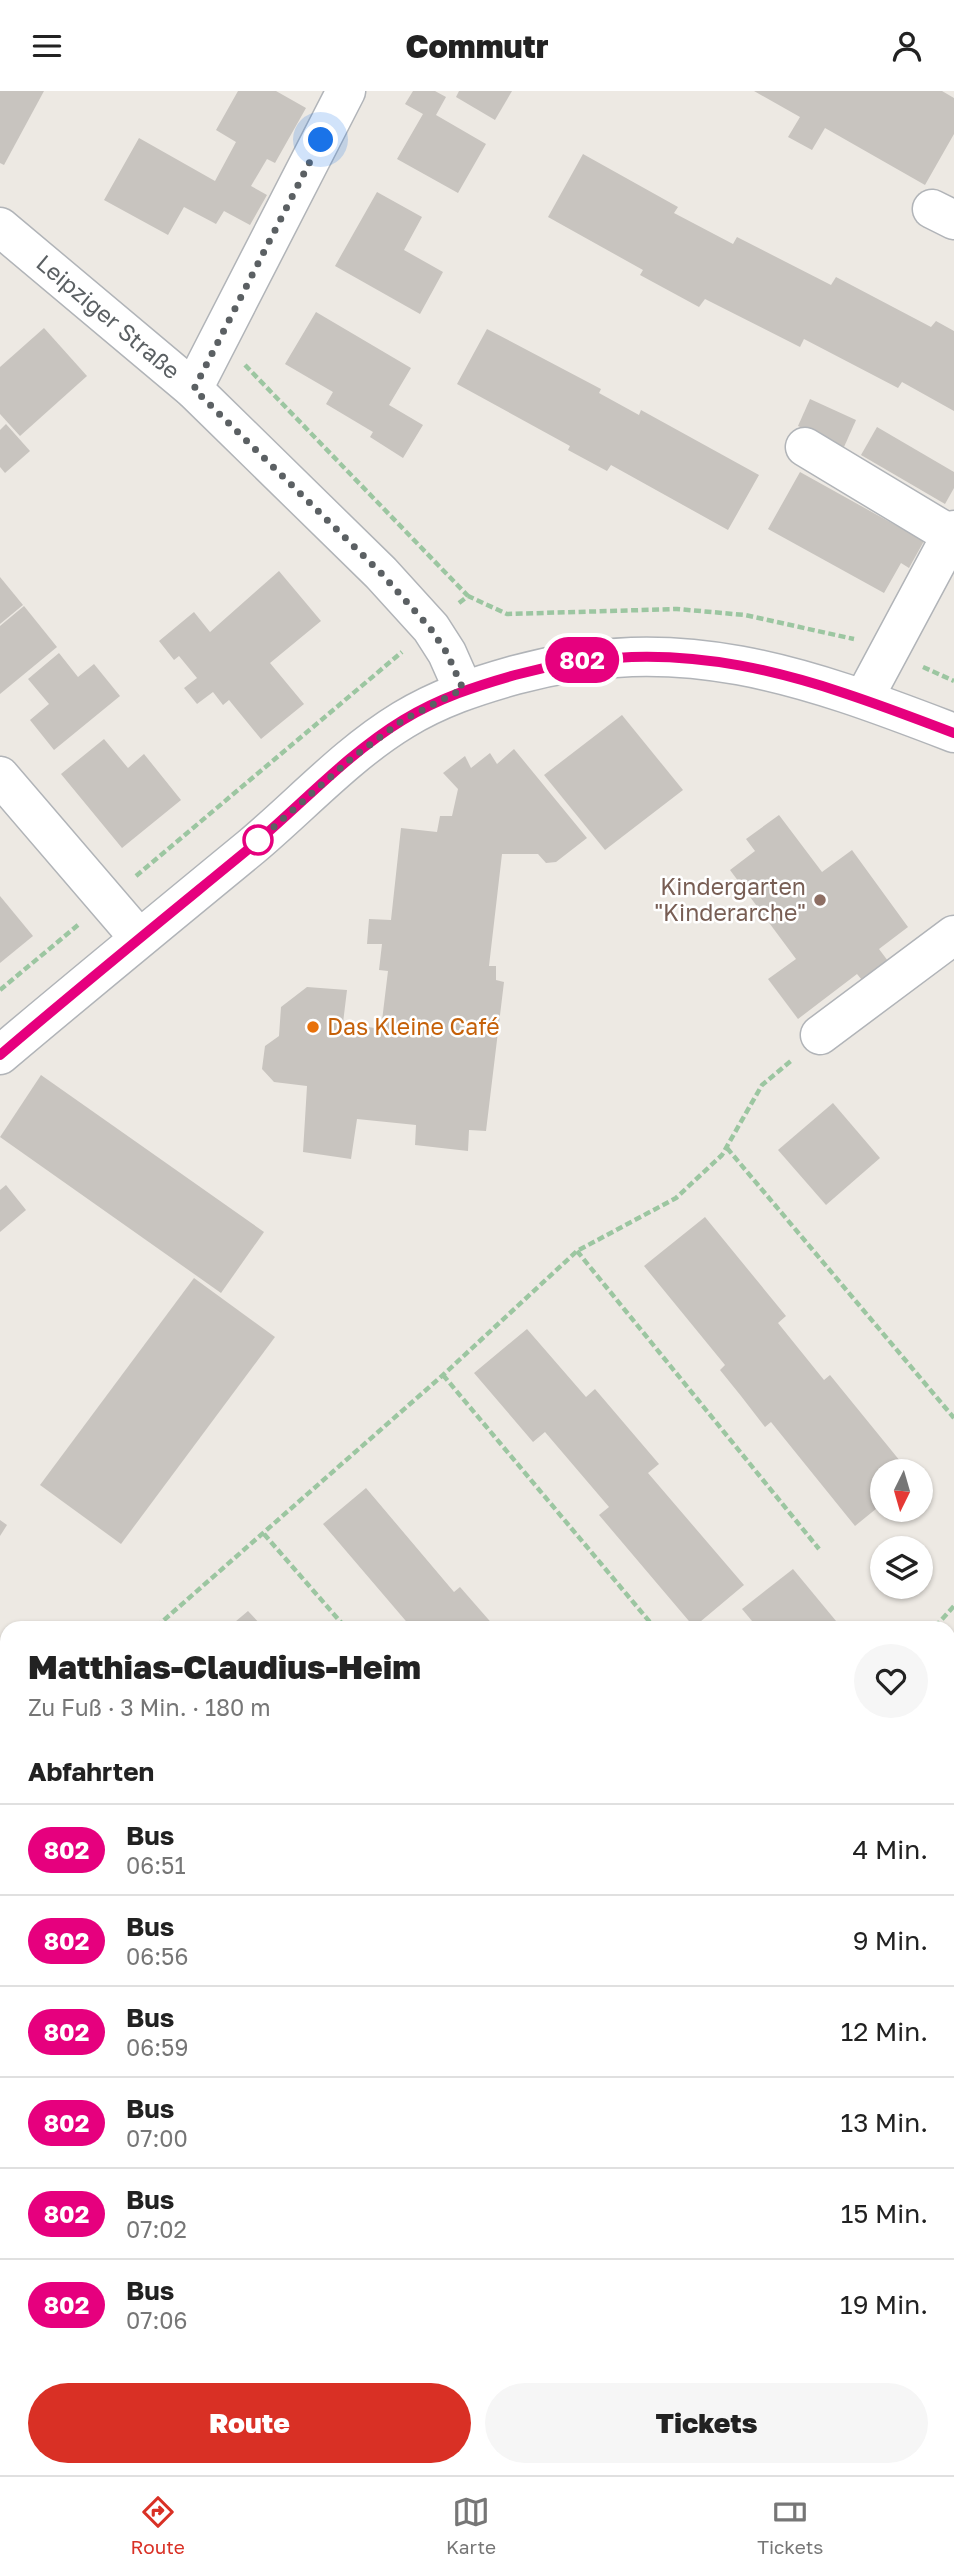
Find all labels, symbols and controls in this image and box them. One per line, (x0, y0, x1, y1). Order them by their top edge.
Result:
icon: menu (28, 27, 66, 65)
text: Commutr (405, 27, 549, 65)
icon: person (888, 27, 926, 65)
your location (303, 122, 338, 157)
street label: Leipziger Straße (31, 248, 186, 384)
line badge: 802 (542, 637, 622, 683)
text: 802 (559, 645, 605, 674)
unlabelled marker (243, 825, 273, 855)
place label: Kindergarten "Kinderarche" (654, 872, 806, 926)
marker: Kindergarten "Kinderarche" (812, 892, 828, 908)
place label: Das Kleine Café (327, 1012, 500, 1040)
marker: Das Kleine Café (305, 1019, 321, 1035)
north arrow (870, 1459, 933, 1523)
map controls (870, 1459, 933, 1599)
button: layers (870, 1536, 933, 1599)
button: heart (854, 1644, 928, 1718)
text: Matthias-Claudius-Heim (28, 1647, 421, 1686)
text: Zu Fuß · 3 Min. · 180 m (28, 1693, 271, 1721)
text: Abfahrten (28, 1756, 154, 1787)
text: Bus (126, 1820, 174, 1851)
text: 4 Min. (853, 1834, 928, 1865)
text: 802 (44, 1835, 89, 1864)
text: 06:51 (126, 1851, 186, 1879)
text: Bus (126, 1911, 174, 1942)
text: 9 Min. (853, 1925, 928, 1956)
text: 802 (44, 1926, 89, 1955)
text: 06:56 (126, 1942, 188, 1970)
text: Bus (126, 2002, 174, 2033)
text: 12 Min. (841, 2016, 928, 2047)
text: 802 (44, 2017, 89, 2046)
text: 06:59 (126, 2033, 188, 2061)
text: Bus (126, 2093, 174, 2124)
text: 13 Min. (841, 2107, 928, 2138)
text: 802 (44, 2108, 89, 2137)
text: 07:00 (126, 2124, 188, 2152)
text: Bus (126, 2184, 174, 2215)
text: 15 Min. (841, 2198, 928, 2229)
text: 802 (44, 2199, 89, 2228)
text: 07:02 (126, 2215, 187, 2243)
text: Bus (126, 2275, 174, 2306)
text: 19 Min. (840, 2289, 928, 2320)
text: 802 (44, 2290, 89, 2319)
text: 07:06 (126, 2306, 188, 2334)
button: Route (28, 2383, 471, 2463)
button: Tickets (485, 2383, 928, 2463)
tab: Route (131, 2493, 185, 2558)
tab: Karte (446, 2493, 496, 2558)
tab: Tickets (757, 2493, 823, 2558)

